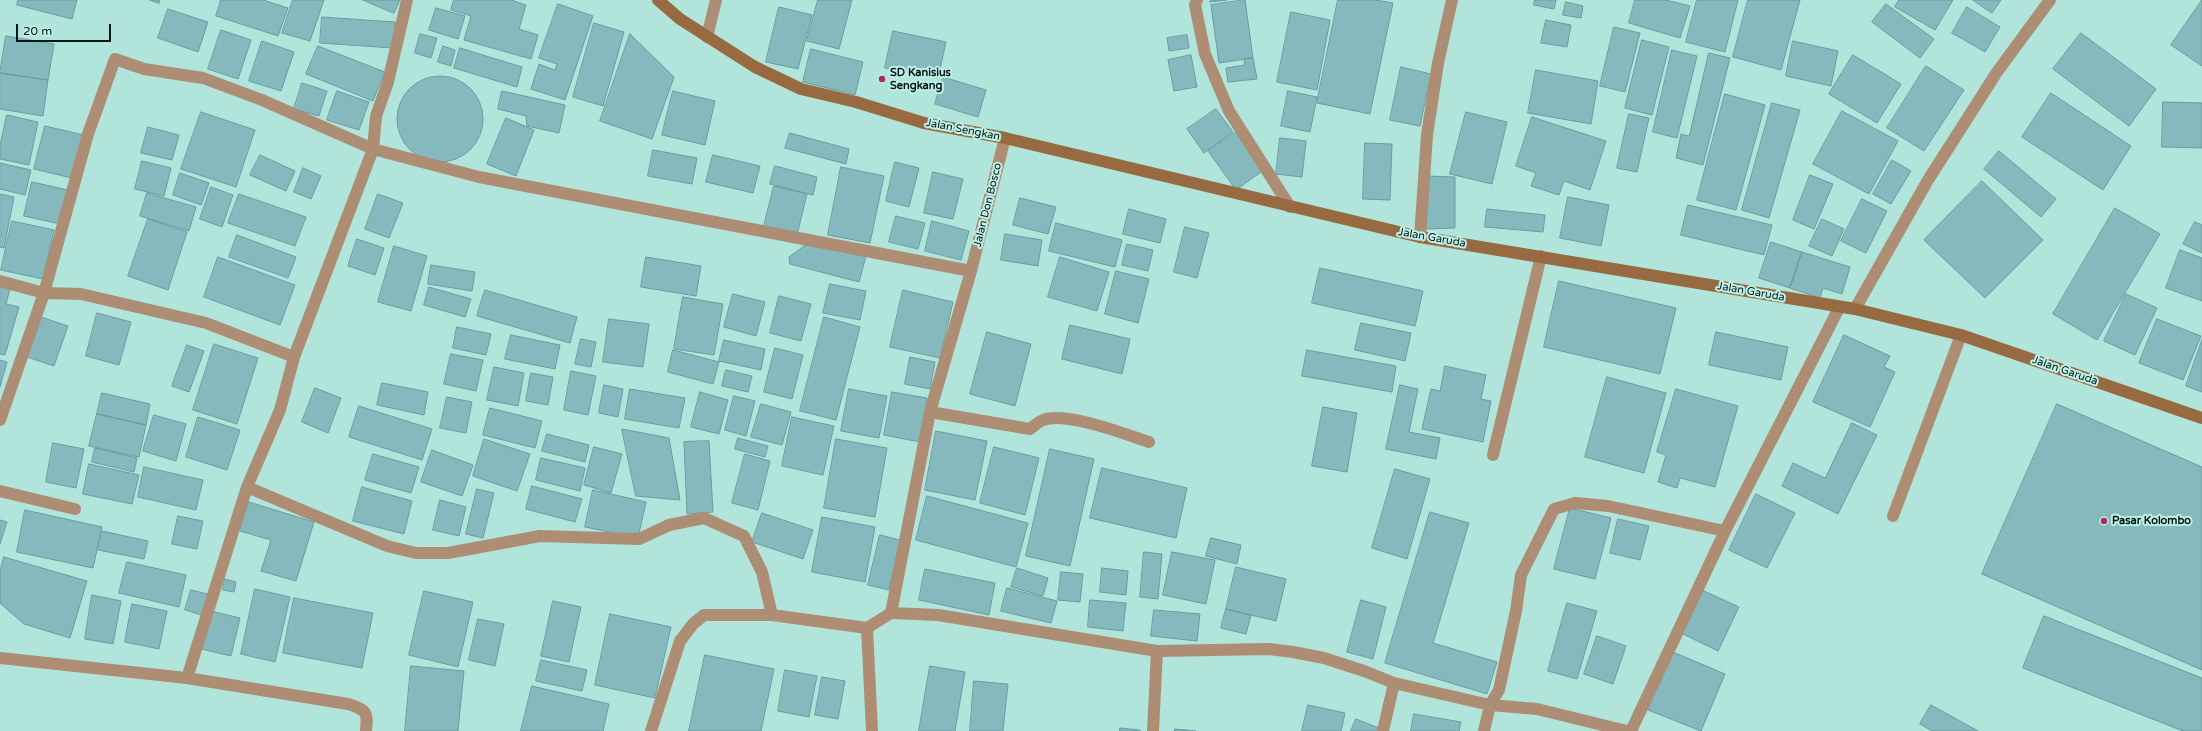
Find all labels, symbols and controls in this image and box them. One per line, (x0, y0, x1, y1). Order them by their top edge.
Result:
scale bar (18, 16, 113, 42)
text: 20 m (23, 24, 52, 38)
place label: SD Kanisius Sengkang (890, 66, 951, 92)
marker: SD Kanisius Sengkang (877, 74, 887, 84)
street label: Jalan Sengkan (925, 116, 1001, 144)
street label: Jalan Don Bosco (971, 162, 1005, 248)
street label: Jalan Garuda (1397, 226, 1467, 250)
street label: Jalan Garuda (1716, 280, 1786, 304)
street label: Jalan Garuda (2031, 354, 2099, 388)
place label: Pasar Kolombo (2112, 514, 2191, 528)
marker: Pasar Kolombo (2099, 516, 2109, 526)

